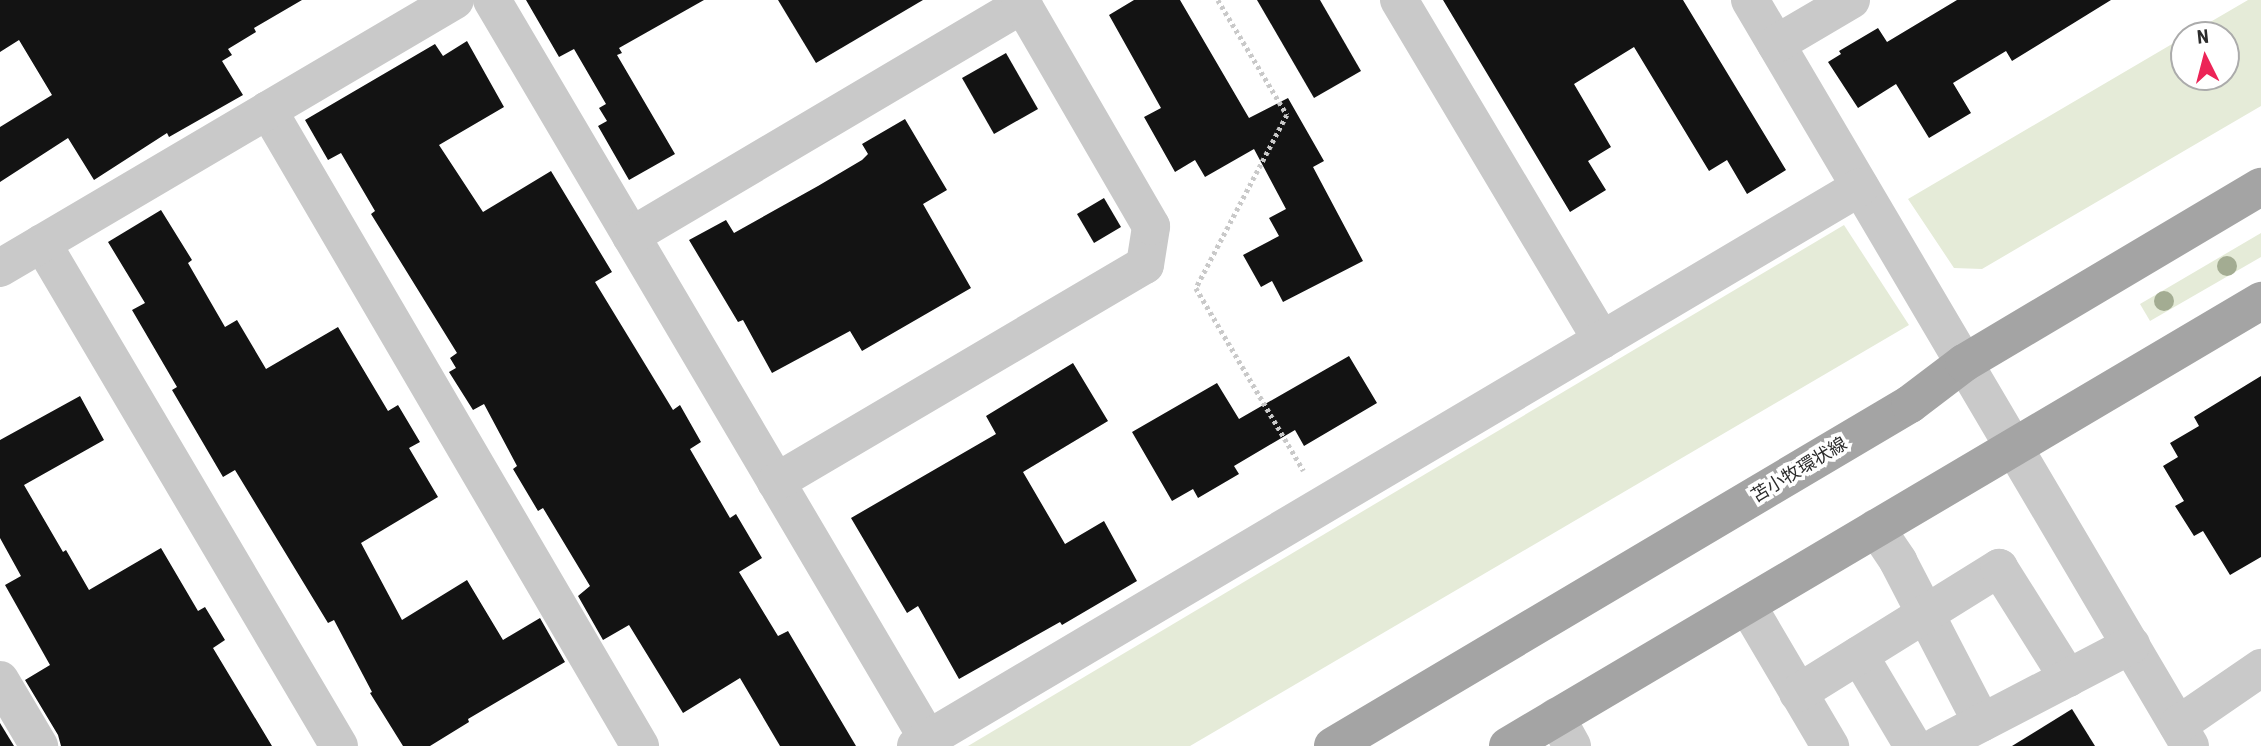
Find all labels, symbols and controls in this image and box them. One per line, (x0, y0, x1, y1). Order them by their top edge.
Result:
north arrow (2170, 21, 2240, 91)
text: N (2196, 25, 2210, 49)
street label: 苫小牧環状線 (1747, 433, 1851, 507)

